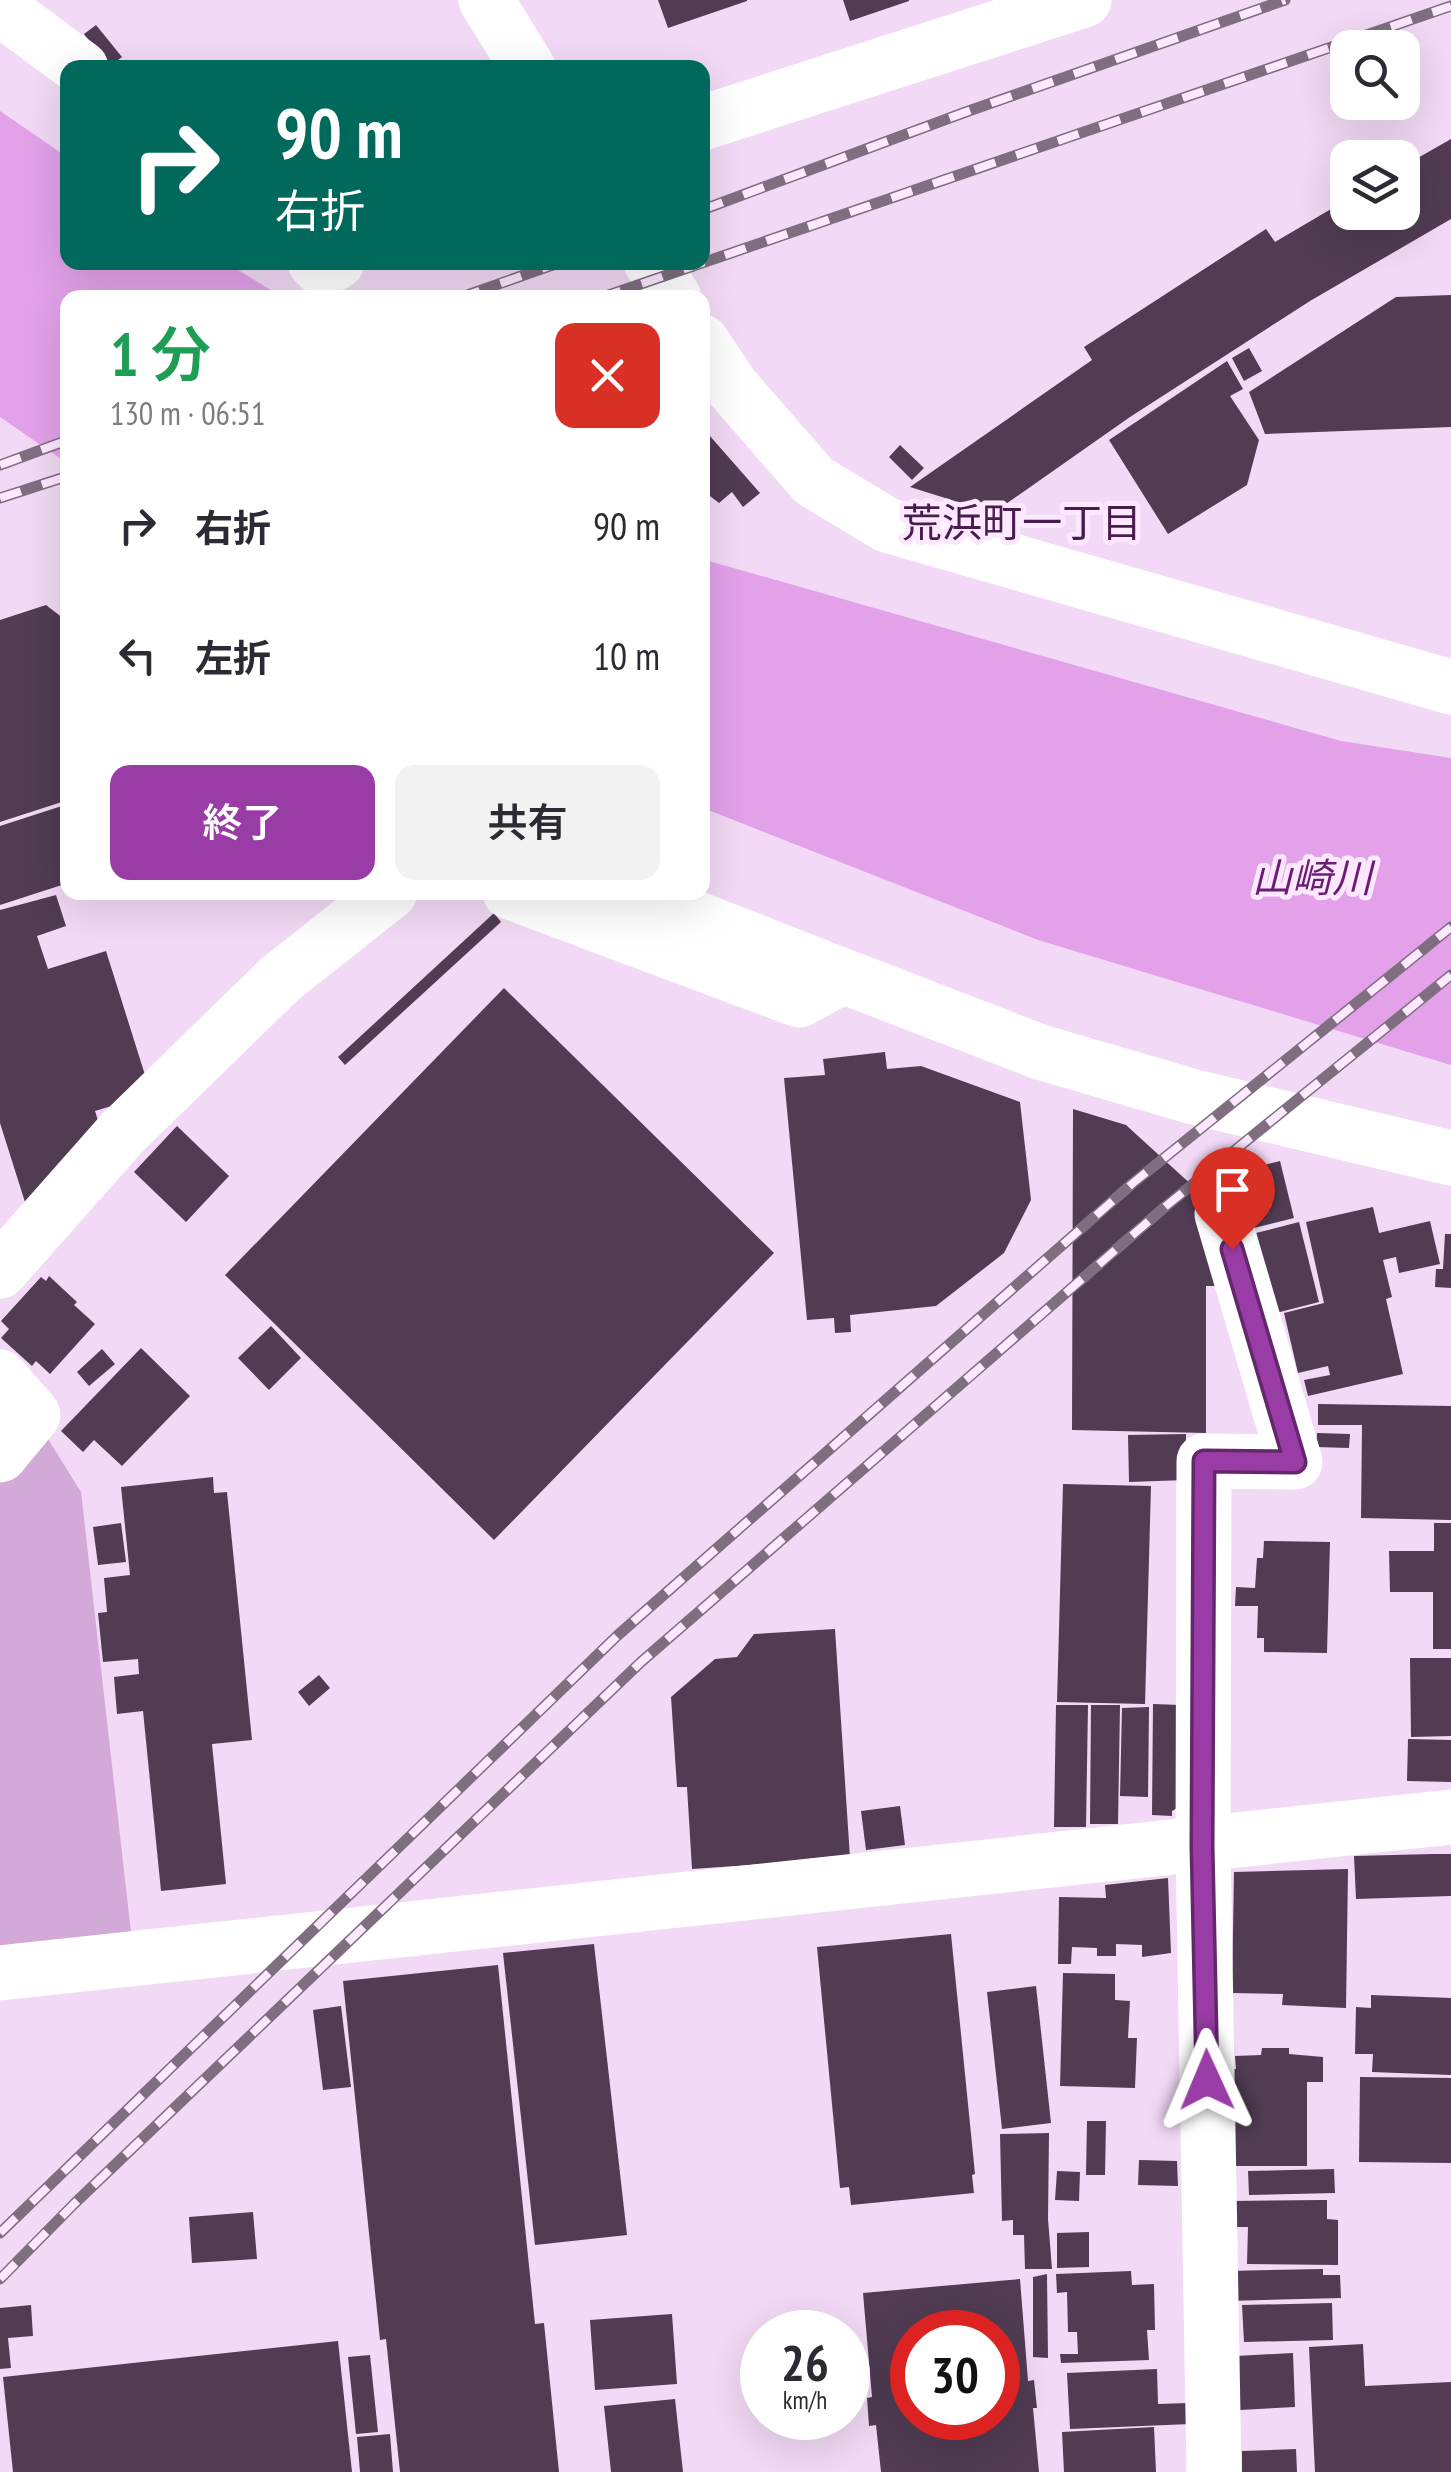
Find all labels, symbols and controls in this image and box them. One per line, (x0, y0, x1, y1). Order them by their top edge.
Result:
map controls (1330, 30, 1420, 230)
button: search (1330, 30, 1420, 120)
text: 90 m (275, 87, 403, 177)
icon: right (110, 100, 240, 230)
button: layers (1330, 140, 1420, 230)
text: 右折 (275, 181, 365, 239)
text: 1 分 (110, 315, 211, 393)
button: close (555, 323, 660, 428)
text: 130 m · 06:51 (110, 392, 265, 434)
district label: 荒浜町一丁目 (902, 496, 1142, 548)
icon: right (110, 498, 165, 553)
text: 90 m (593, 501, 660, 550)
text: 右折 (195, 503, 271, 552)
icon: left (110, 628, 165, 683)
text: 10 m (593, 631, 660, 680)
text: 左折 (195, 633, 271, 682)
button: 終了 (110, 765, 375, 880)
button: 共有 (395, 765, 660, 880)
water label: 山崎川 (1252, 851, 1376, 903)
pin (1190, 1147, 1275, 1250)
icon: arrive (1205, 1162, 1260, 1217)
position arrow (1155, 2028, 1259, 2132)
speed limit sign: 30 (890, 2310, 1020, 2440)
text: 26 (781, 2330, 829, 2395)
text: km/h (783, 2384, 827, 2416)

